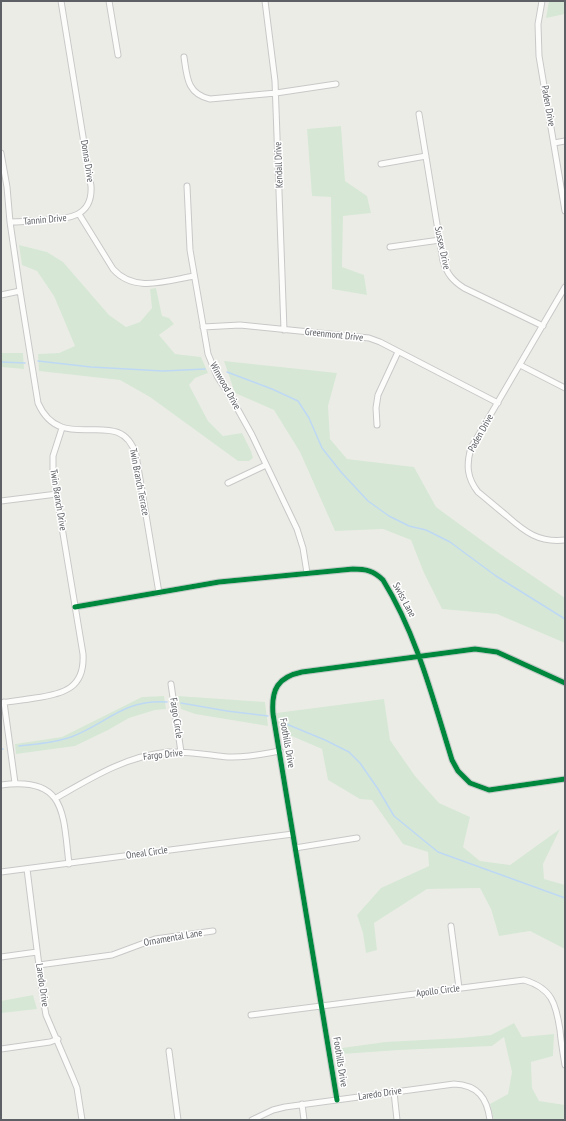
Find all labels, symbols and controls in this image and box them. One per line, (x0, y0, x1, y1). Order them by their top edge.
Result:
street label: Paden Drive (538, 85, 558, 127)
street label: Donna Drive (78, 139, 96, 183)
street label: Kendall Drive (272, 142, 286, 188)
street label: Tannin Drive (23, 212, 67, 228)
street label: Sussex Drive (432, 225, 452, 271)
street label: Greenmont Drive (304, 326, 364, 344)
street label: Winwood Drive (207, 360, 243, 412)
street label: Paden Drive (466, 412, 496, 454)
street label: Twin Branch Terrace (127, 447, 151, 517)
street label: Twin Branch Drive (47, 468, 69, 532)
street label: Swiss Lane (390, 581, 418, 619)
street label: Fargo Circle (167, 697, 185, 739)
street label: Foothills Drive (277, 717, 297, 769)
street label: Fargo Drive (143, 747, 183, 763)
street label: Oneal Circle (125, 844, 169, 862)
street label: Ornamental Lane (143, 927, 203, 949)
street label: Laredo Drive (33, 962, 51, 1008)
street label: Apollo Circle (415, 982, 461, 1000)
street label: Foothills Drive (330, 1036, 350, 1088)
street label: Laredo Drive (357, 1085, 403, 1103)

